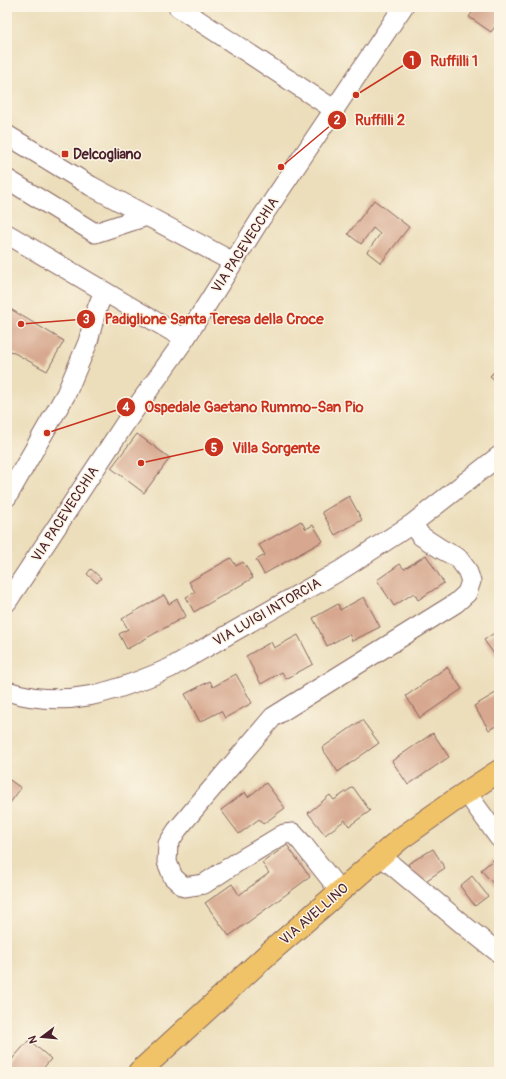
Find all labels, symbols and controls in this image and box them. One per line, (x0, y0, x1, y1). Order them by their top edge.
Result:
callout: Ruffilli 1 (402, 47, 486, 74)
text: Ruffilli 1 (430, 52, 478, 71)
text: 1 (410, 54, 414, 69)
callout: Ruffilli 2 (327, 106, 413, 133)
text: Ruffilli 2 (355, 111, 405, 130)
text: 2 (334, 113, 341, 128)
place label: Delcogliano (73, 146, 142, 163)
marker: Delcogliano (60, 149, 70, 159)
street label: VIA PACEVECCHIA (208, 194, 282, 296)
callout: Padiglione Santa Teresa della Croce (76, 305, 332, 332)
text: Padiglione Santa Teresa della Croce (104, 310, 324, 329)
text: 3 (83, 312, 90, 327)
callout: Ospedale Gaetano Rummo-San Pio (116, 393, 371, 420)
text: Ospedale Gaetano Rummo-San Pio (144, 398, 364, 417)
text: 4 (122, 400, 130, 415)
callout: Villa Sorgente (204, 434, 327, 461)
text: Villa Sorgente (232, 439, 320, 458)
text: 5 (211, 441, 218, 456)
street label: VIA PACEVECCHIA (28, 463, 102, 565)
street label: VIA LUIGI INTORCIA (210, 574, 324, 650)
street label: VIA AVELLINO (276, 879, 352, 948)
north arrow (22, 1017, 62, 1057)
text: N (25, 1034, 40, 1045)

